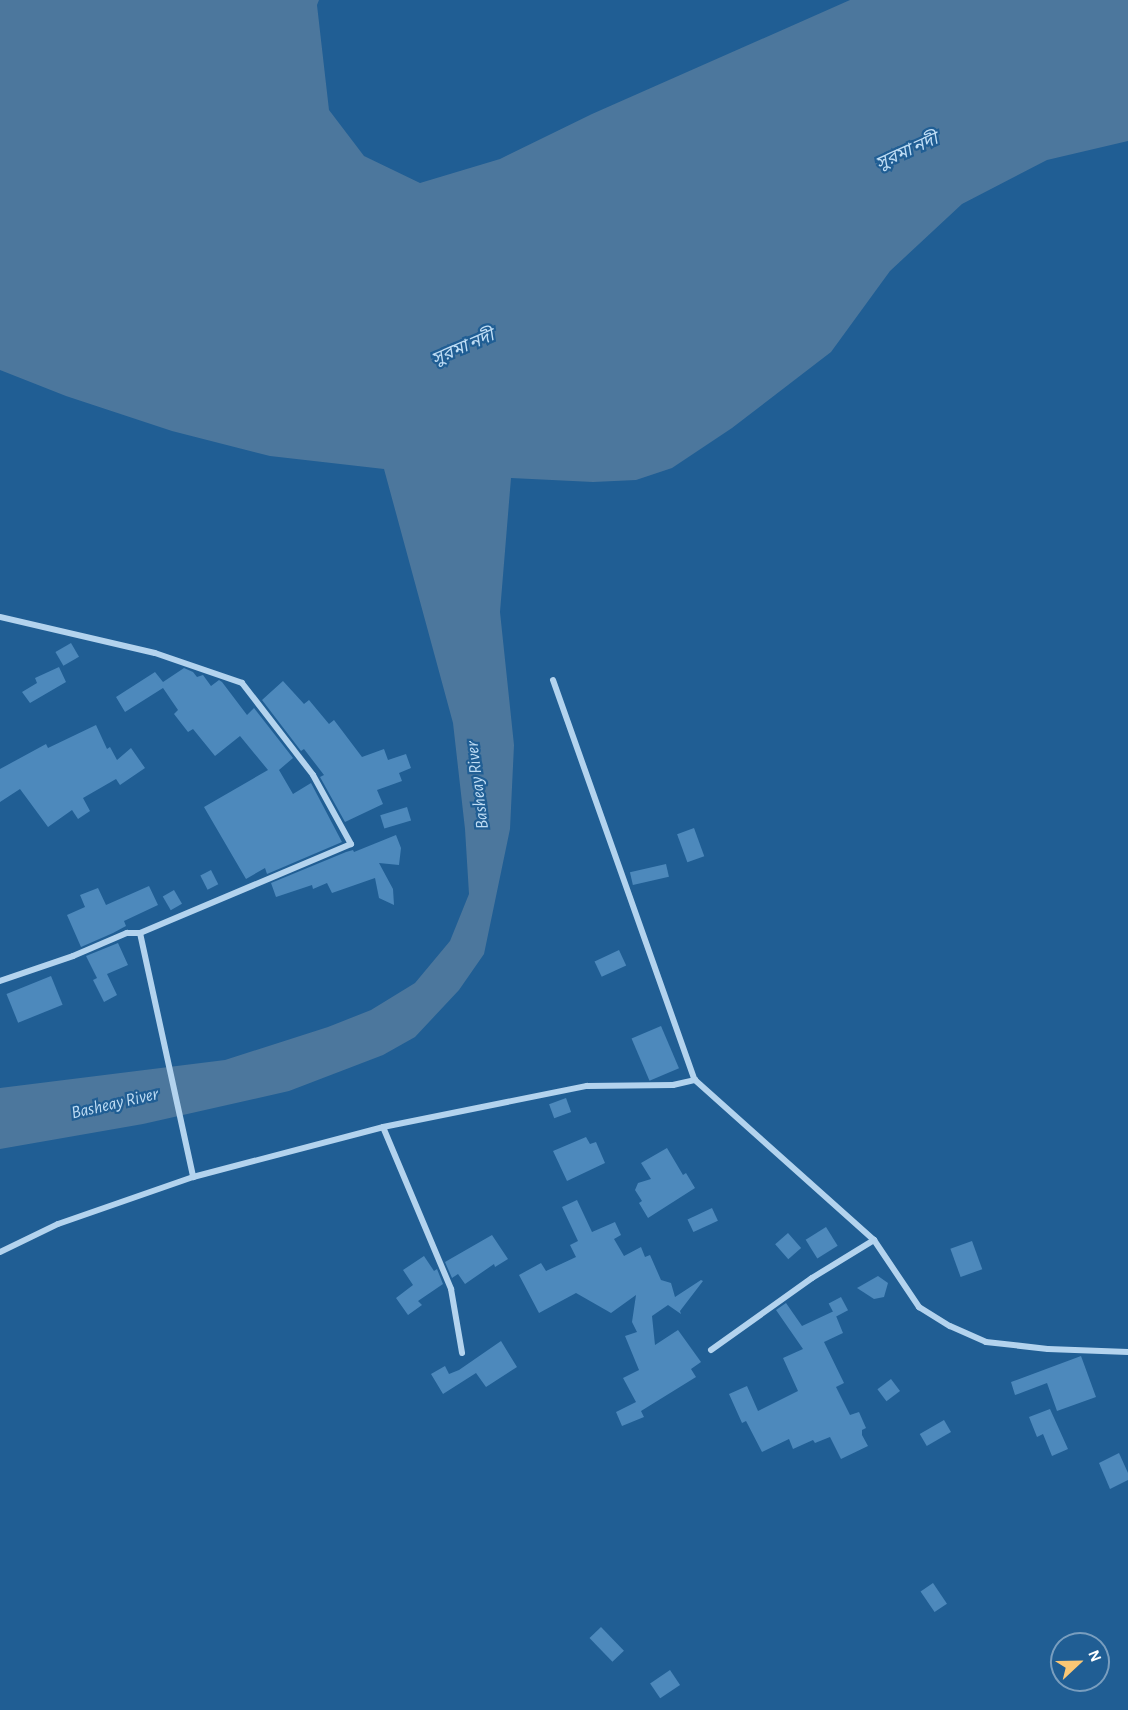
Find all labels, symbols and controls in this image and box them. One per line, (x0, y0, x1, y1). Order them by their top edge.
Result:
water label: সুরমা নদী (872, 129, 942, 175)
water label: সুরমা নদী (428, 325, 498, 371)
water label: Basheay River (462, 740, 494, 830)
water label: Basheay River (69, 1084, 161, 1124)
north arrow (1050, 1632, 1110, 1692)
text: N (1085, 1648, 1104, 1664)

